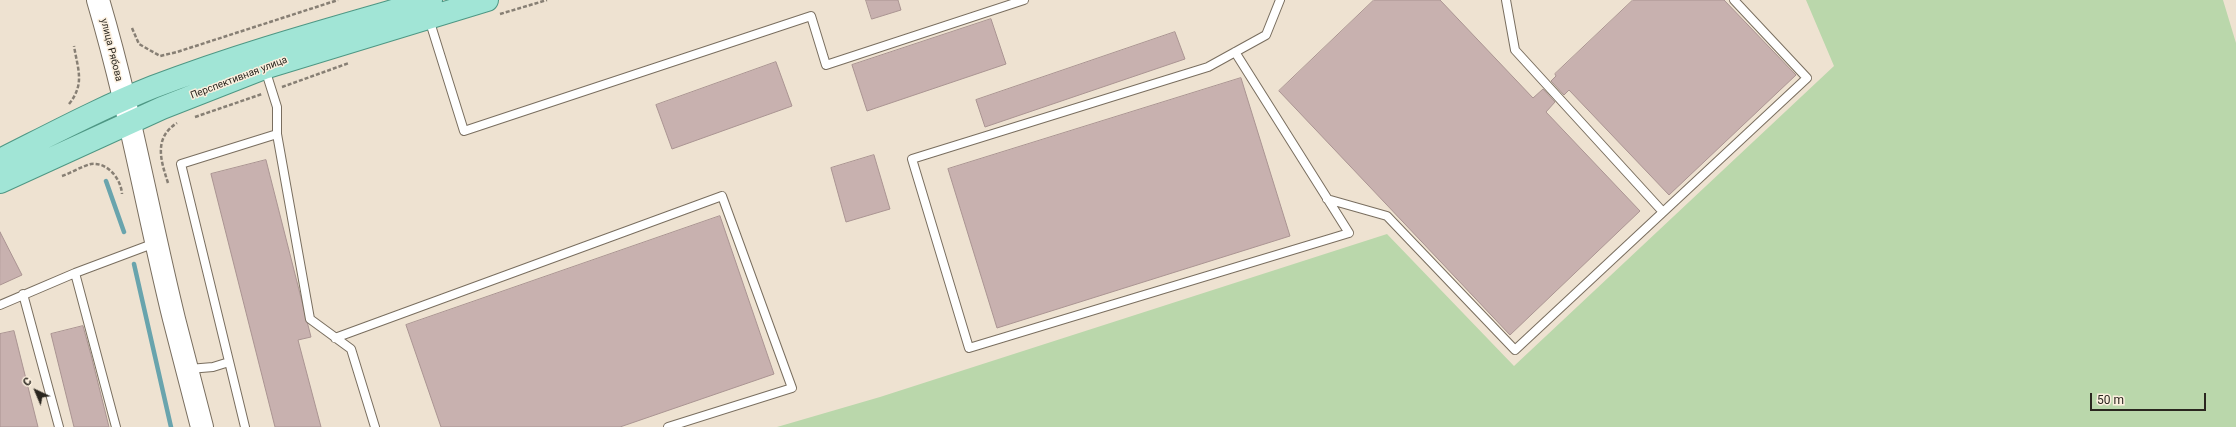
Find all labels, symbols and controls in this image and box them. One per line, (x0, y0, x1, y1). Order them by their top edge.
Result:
street label: улица Рябова (97, 17, 125, 83)
street label: Перспективная улица (189, 54, 289, 102)
north arrow (16, 371, 56, 411)
text: С (20, 375, 34, 389)
scale bar (2092, 385, 2208, 411)
text: 50 m (2097, 393, 2124, 407)

